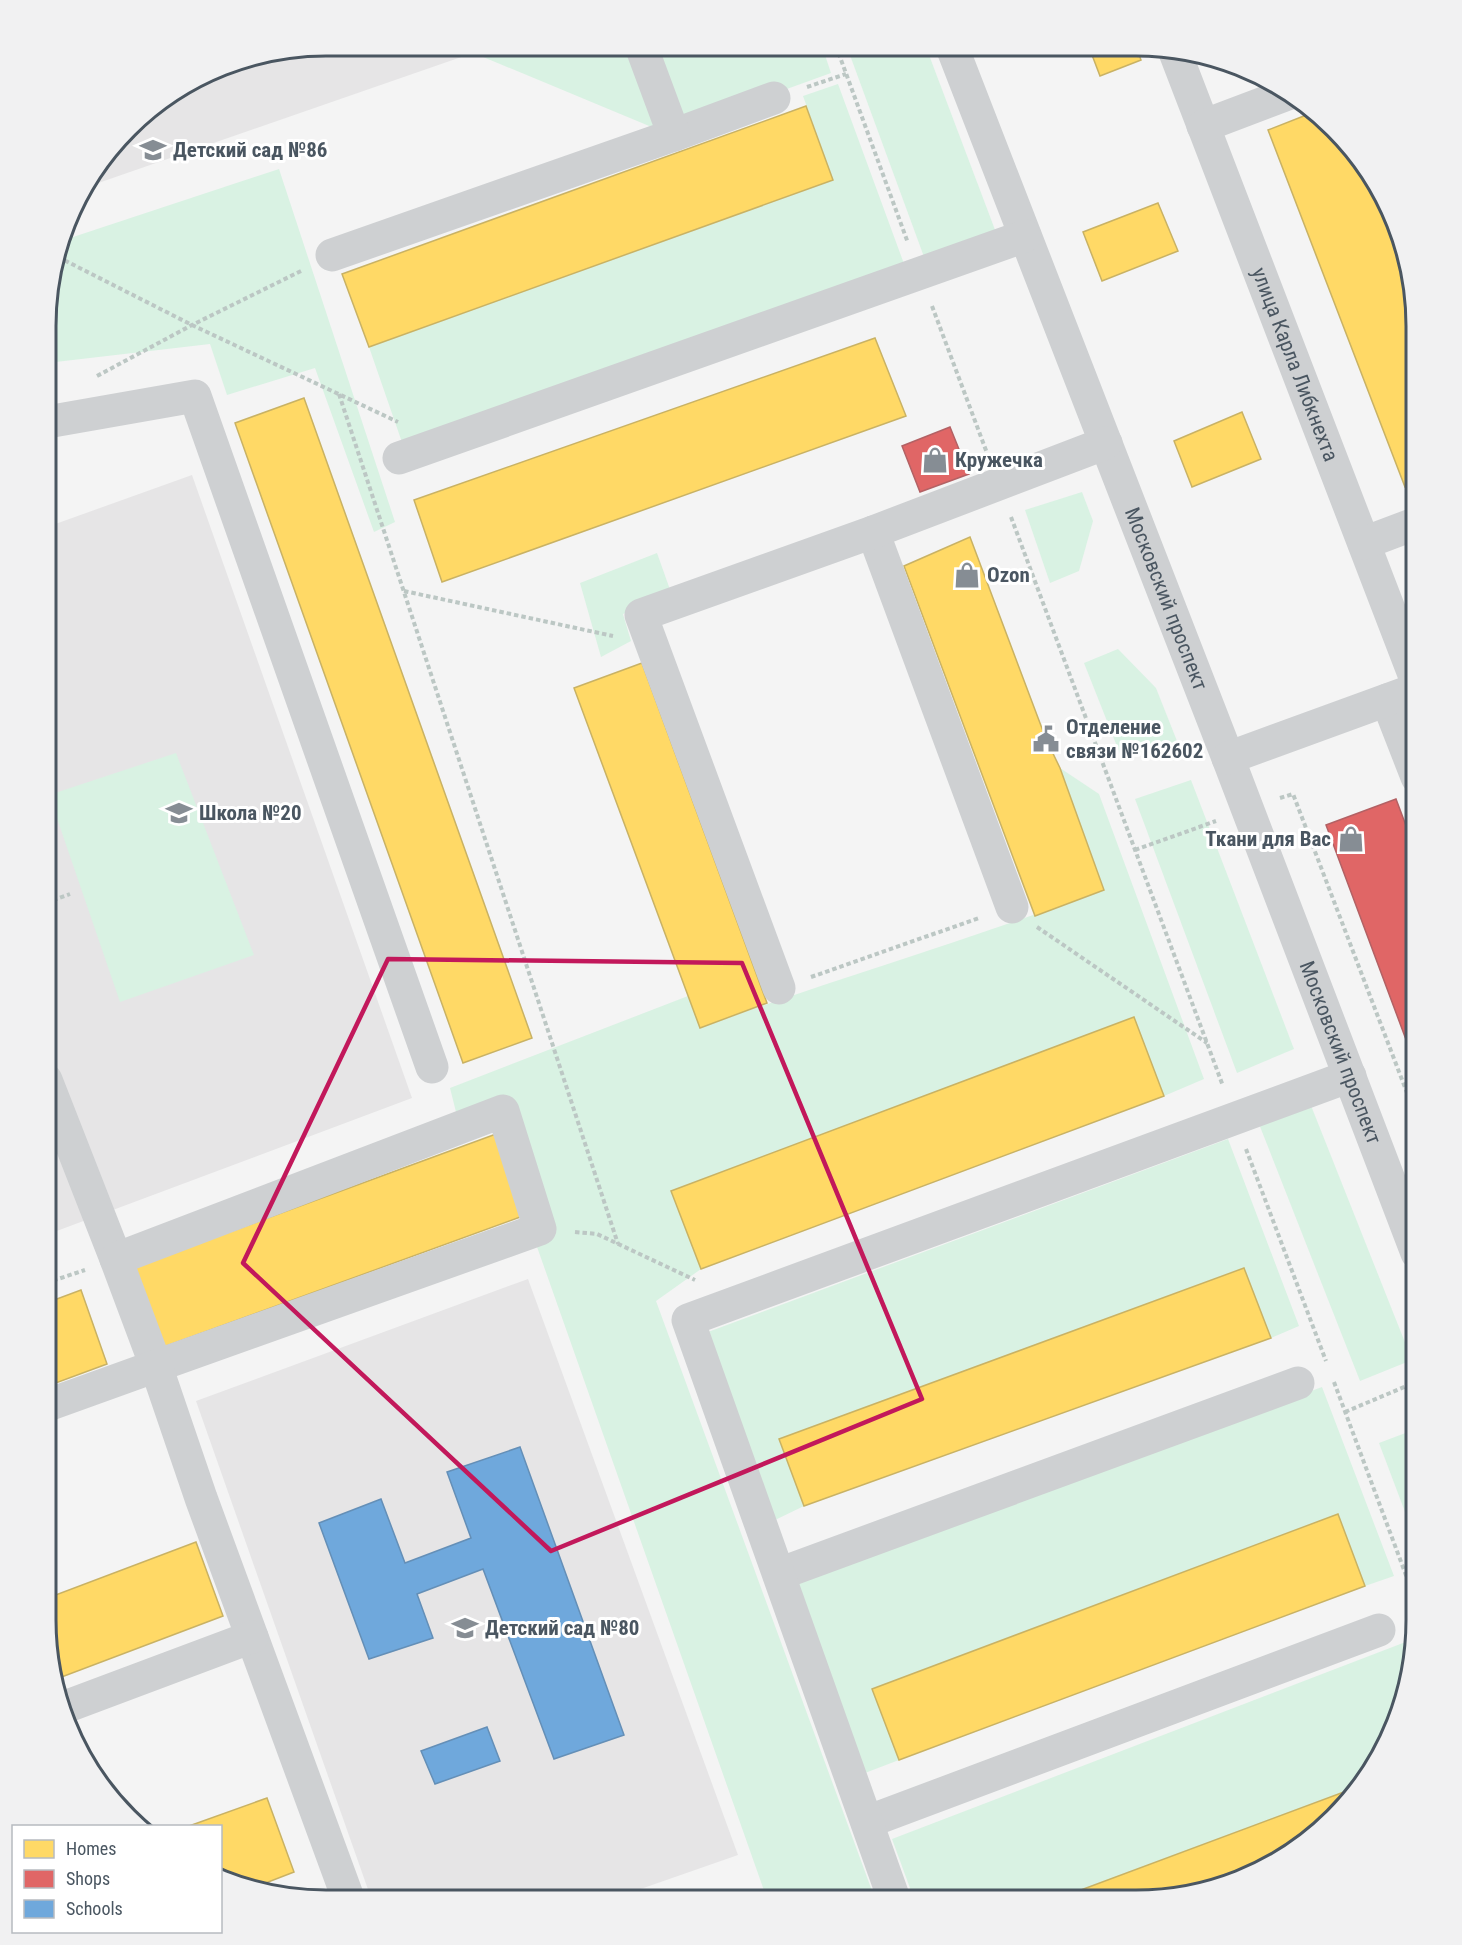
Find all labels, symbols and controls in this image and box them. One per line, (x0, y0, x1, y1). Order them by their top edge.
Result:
school or university icon: Детский сад №86 (138, 135, 168, 165)
place label: Детский сад №86 (173, 138, 327, 162)
street label: улица Карла Либкнехта (1247, 264, 1343, 465)
shop icon: Кружечка (920, 445, 950, 475)
place label: Кружечка (955, 448, 1043, 472)
street label: Московский проспект (1120, 504, 1213, 694)
shop icon: Ozon (952, 560, 982, 590)
place label: Ozon (987, 563, 1030, 587)
place label: Отделение связи №162602 (1066, 715, 1203, 763)
public building icon: Отделение связи №162602 (1031, 724, 1061, 754)
school or university icon: Школа №20 (164, 798, 194, 828)
place label: Школа №20 (199, 801, 302, 825)
shop icon: Ткани для Вас (1336, 824, 1366, 854)
place label: Ткани для Вас (1205, 827, 1331, 851)
street label: Московский проспект (1295, 958, 1386, 1148)
school or university icon: Детский сад №80 (450, 1613, 480, 1643)
place label: Детский сад №80 (485, 1616, 639, 1640)
legend (12, 1825, 222, 1933)
text: Homes (66, 1838, 116, 1859)
text: Shops (66, 1868, 110, 1889)
text: Schools (66, 1898, 123, 1919)

